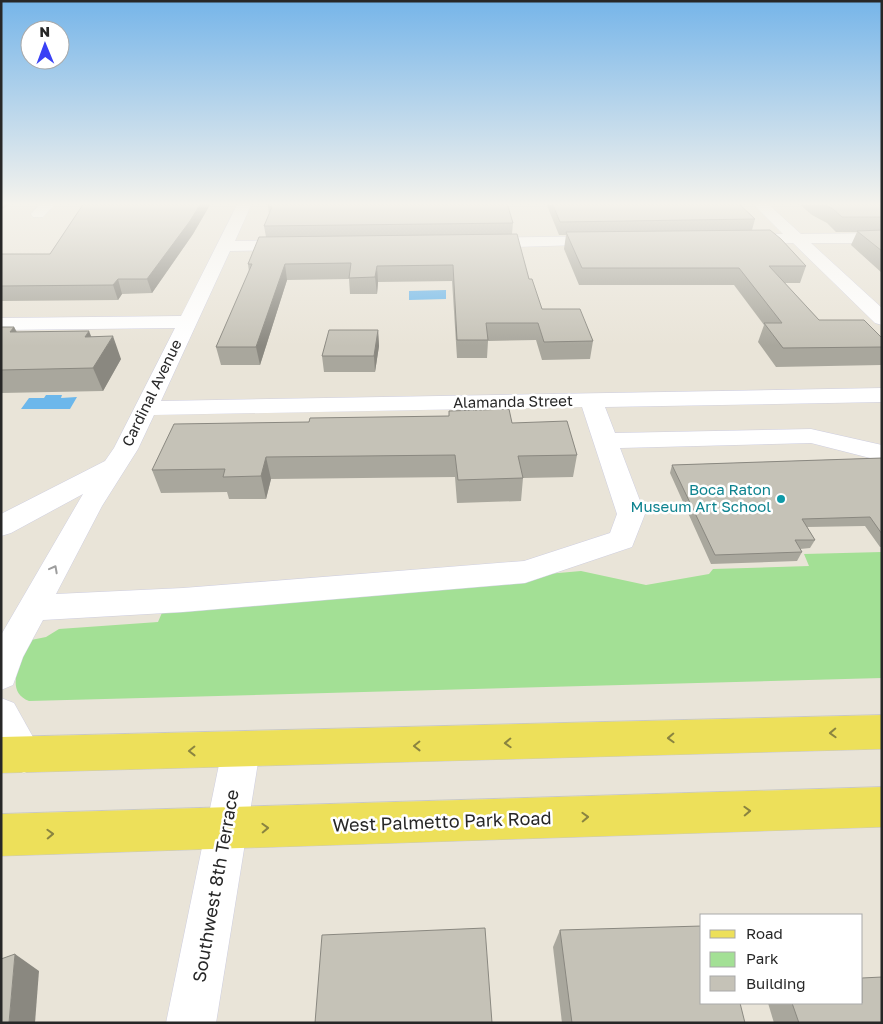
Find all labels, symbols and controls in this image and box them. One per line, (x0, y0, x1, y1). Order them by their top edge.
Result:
north arrow (20, 20, 70, 70)
text: N (39, 23, 50, 40)
street label: Cardinal Avenue (117, 336, 185, 449)
street label: Alamanda Street (453, 391, 573, 411)
place label: Boca Raton Museum Art School (631, 480, 771, 515)
marker: Boca Raton Museum Art School (775, 493, 787, 505)
one-way arrow (48, 565, 58, 574)
one-way arrow (829, 728, 836, 738)
one-way arrow (666, 733, 674, 743)
one-way arrow (504, 738, 512, 748)
one-way arrow (412, 740, 420, 751)
one-way arrow (188, 746, 196, 756)
street label: Southwest 8th Terrace (187, 788, 243, 984)
street label: West Palmetto Park Road (332, 806, 552, 836)
one-way arrow (743, 806, 751, 817)
one-way arrow (581, 811, 589, 822)
one-way arrow (261, 822, 269, 833)
one-way arrow (46, 829, 54, 839)
legend (700, 914, 863, 1004)
text: Road (746, 924, 783, 942)
text: Park (746, 949, 779, 967)
text: Building (746, 974, 806, 992)

